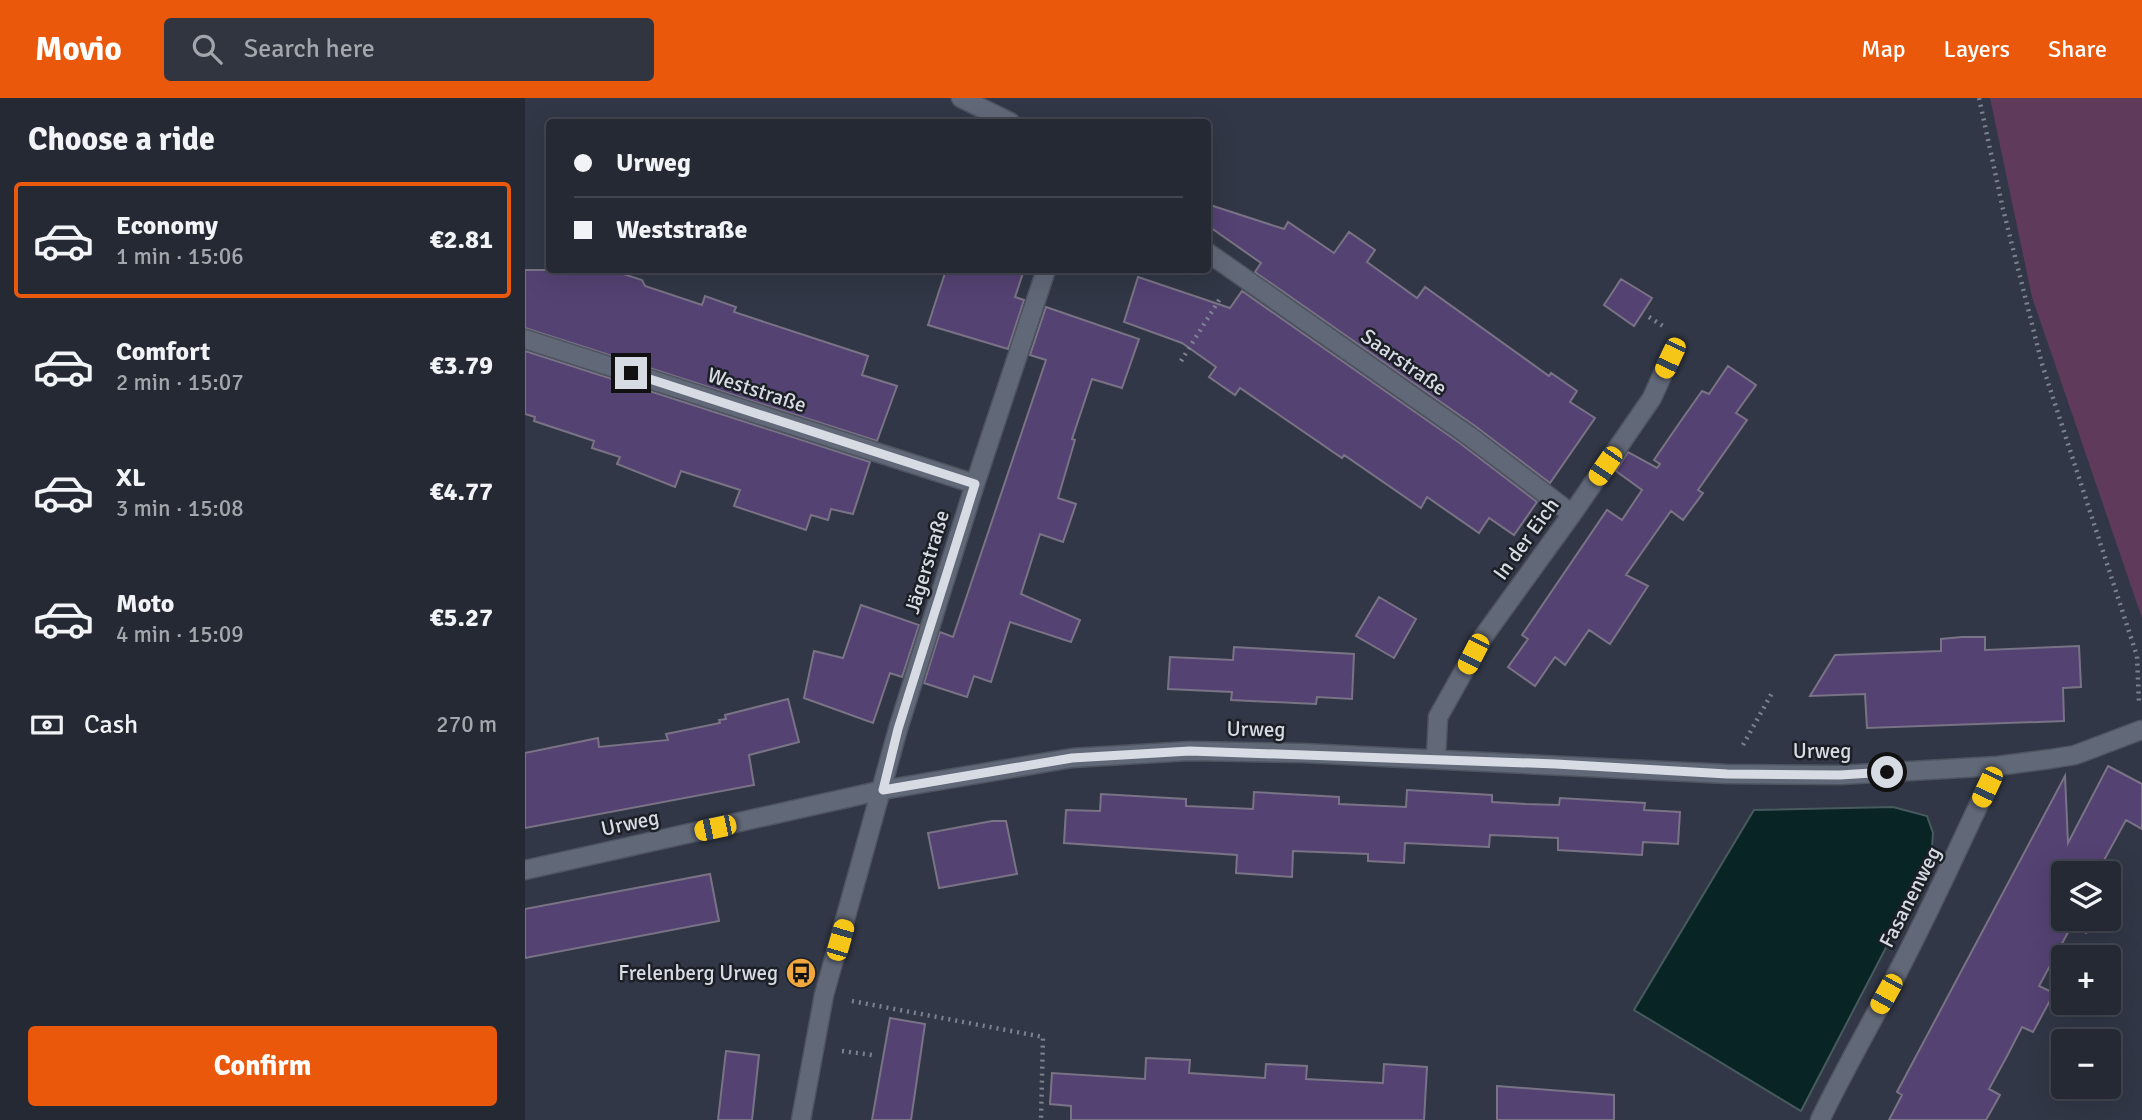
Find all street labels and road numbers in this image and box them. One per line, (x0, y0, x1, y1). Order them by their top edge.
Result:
street label: Saarstraße (1356, 323, 1452, 401)
street label: Weststraße (704, 362, 810, 418)
street label: In der Eich (1488, 493, 1564, 585)
street label: Jägerstraße (899, 507, 955, 617)
street label: Urweg (1226, 715, 1286, 743)
street label: Urweg (1793, 738, 1851, 764)
street label: Urweg (599, 804, 661, 842)
street label: Fasanenweg (1873, 842, 1947, 952)

